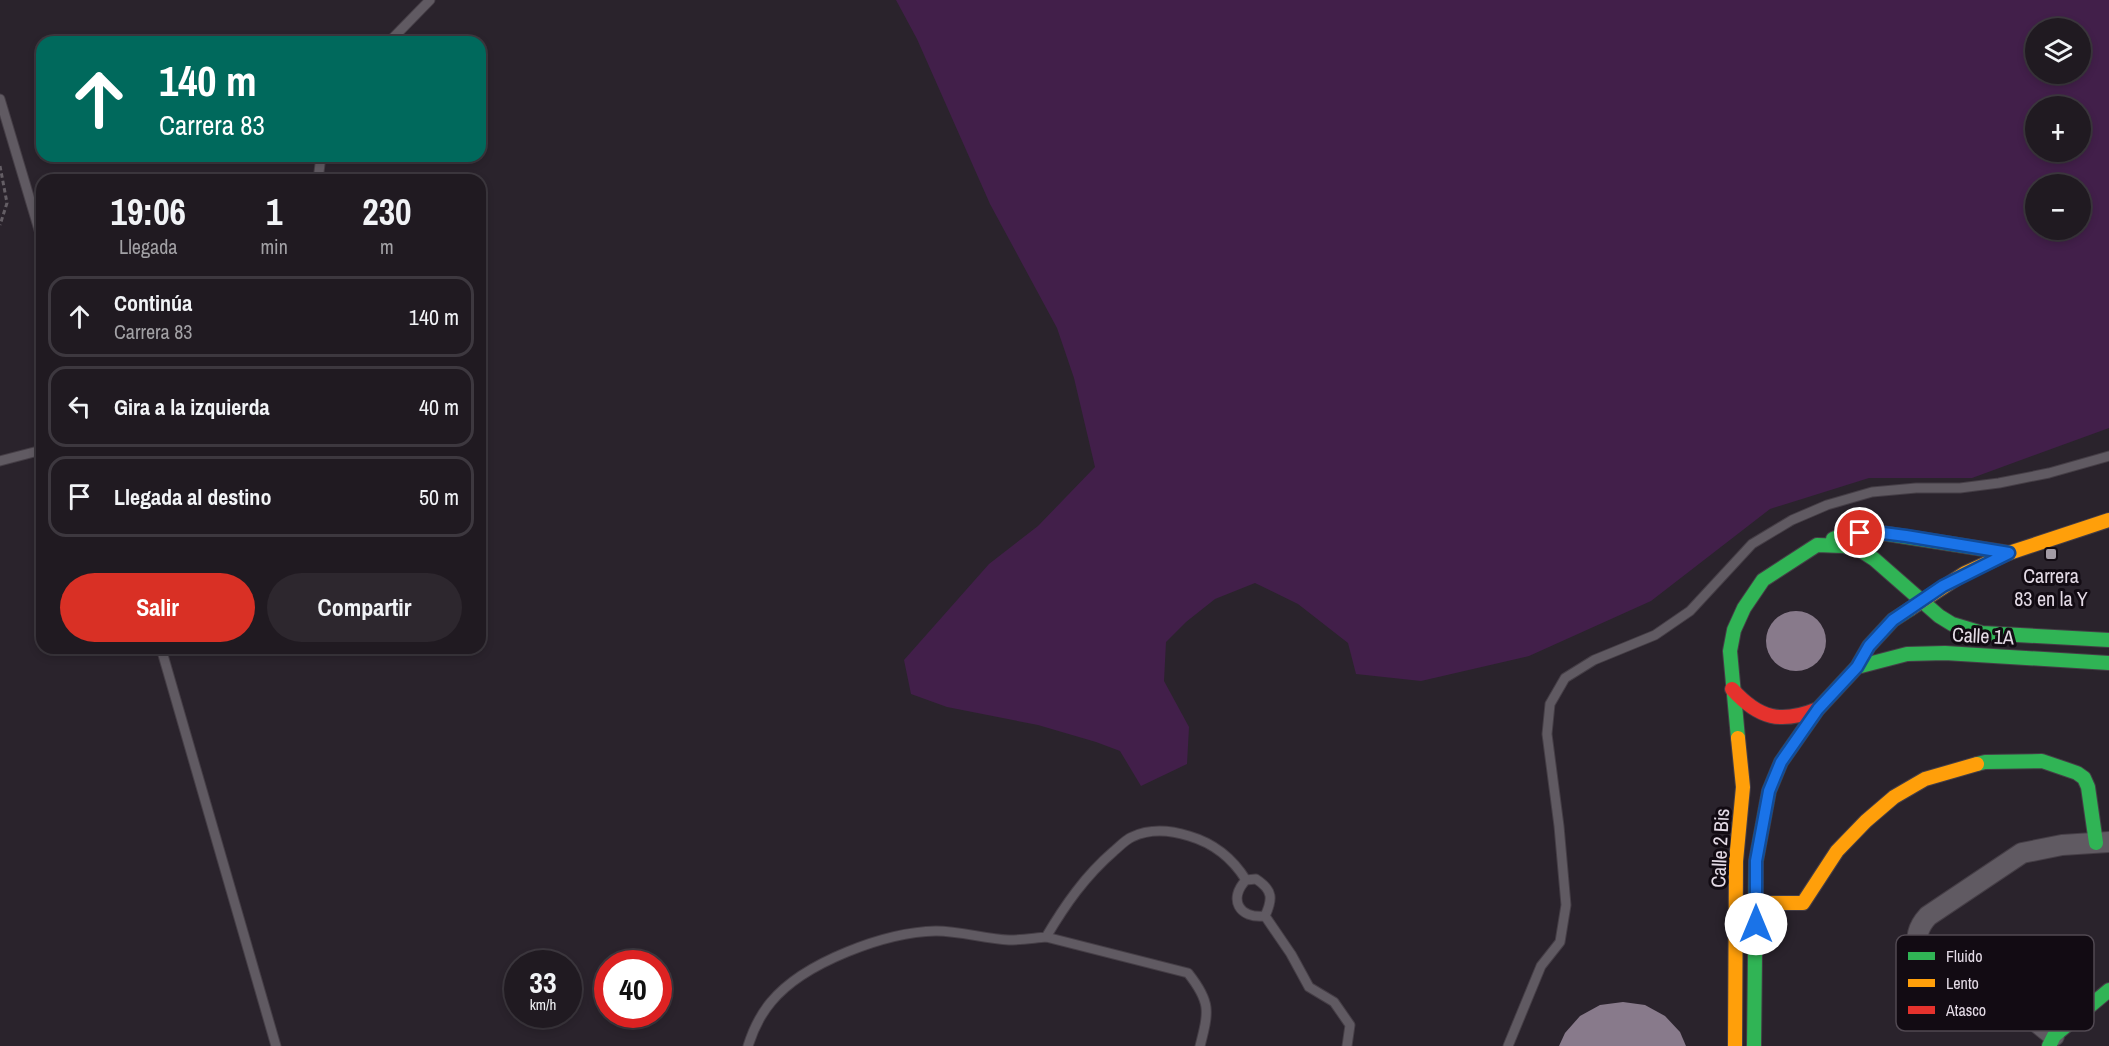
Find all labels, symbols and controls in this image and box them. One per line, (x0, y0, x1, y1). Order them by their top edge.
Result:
map controls (2025, 18, 2091, 240)
button: layers (2025, 18, 2091, 84)
text: 140 m (159, 53, 257, 109)
icon: ahead (60, 60, 138, 138)
button: + (2025, 96, 2091, 162)
text: Carrera 83 (159, 107, 265, 143)
button: − (2025, 174, 2091, 240)
text: 19:06 (110, 188, 186, 236)
text: 1 (266, 188, 282, 236)
text: 230 (362, 188, 412, 236)
text: Llegada (119, 233, 177, 260)
text: min (260, 233, 288, 260)
text: m (380, 233, 394, 260)
text: Continúa (114, 288, 192, 318)
icon: ahead (63, 300, 96, 333)
text: 140 m (409, 302, 459, 332)
text: Carrera 83 (114, 318, 192, 345)
icon: left (63, 390, 96, 423)
text: Gira a la izquierda (114, 392, 269, 422)
text: 40 m (419, 392, 459, 422)
icon: arrive (63, 480, 96, 513)
text: Llegada al destino (114, 482, 271, 512)
text: 50 m (419, 482, 459, 512)
pin (1834, 507, 1885, 558)
icon: arrive (1843, 516, 1876, 549)
marker: Carrera 83 en la Y (2044, 547, 2058, 561)
place label: Carrera 83 en la Y (2014, 562, 2088, 612)
button: Salir (60, 573, 255, 642)
button: Compartir (267, 573, 462, 642)
street label: Calle 1A (1951, 620, 2015, 651)
street label: Calle 2 Bis (1704, 808, 1735, 888)
position arrow (1724, 892, 1788, 956)
legend (1896, 935, 2094, 1031)
text: Fluido (1946, 945, 1982, 967)
speed limit sign: 40 (594, 950, 672, 1028)
text: 33 (529, 962, 557, 1002)
text: Lento (1946, 972, 1979, 994)
text: km/h (530, 994, 556, 1015)
text: Atasco (1945, 999, 1986, 1021)

